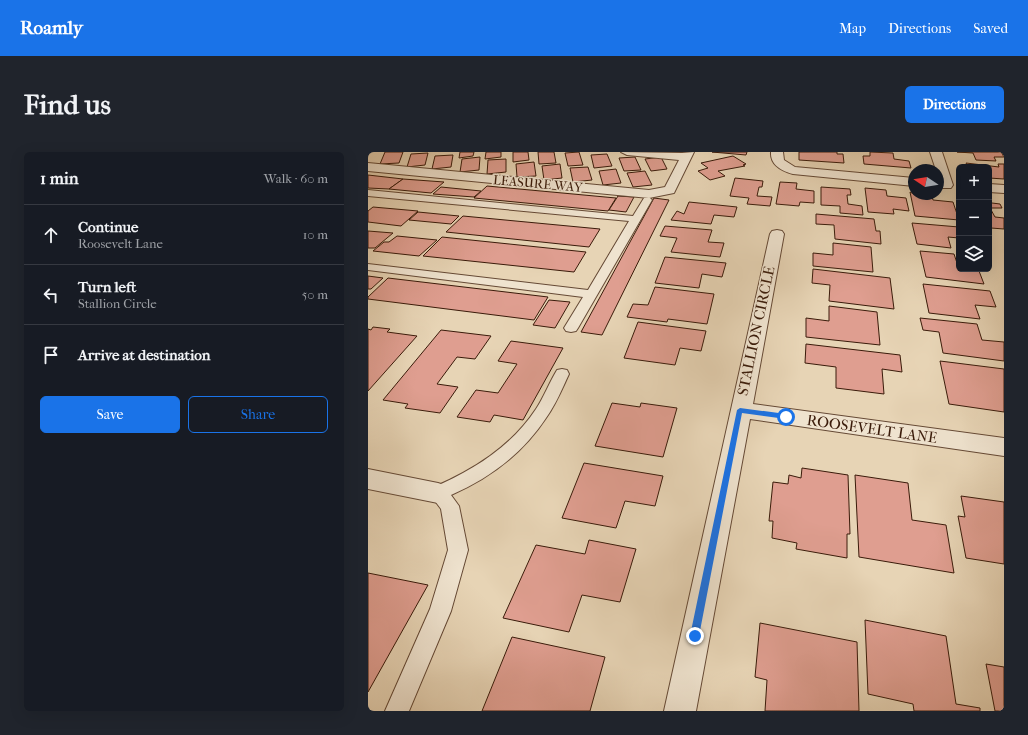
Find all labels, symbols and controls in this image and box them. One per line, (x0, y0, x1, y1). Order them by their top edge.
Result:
text: Roamly (20, 17, 83, 39)
text: Map (839, 20, 866, 37)
text: Directions (888, 20, 951, 37)
text: Saved (973, 20, 1008, 37)
button: Directions (905, 86, 1004, 123)
text: Find us (24, 88, 111, 121)
north arrow (908, 164, 944, 200)
map controls (956, 164, 992, 272)
button: + (956, 164, 992, 200)
text: 1 min (40, 168, 79, 188)
text: Walk · 60 m (264, 171, 328, 186)
street label: LEASURE WAY (492, 172, 585, 195)
button: − (956, 200, 992, 236)
text: Continue (78, 218, 138, 236)
icon: ahead (40, 224, 62, 246)
text: 10 m (303, 227, 328, 242)
text: Roosevelt Lane (78, 236, 163, 251)
button: layers (956, 236, 992, 272)
street label: STALLION CIRCLE (733, 265, 779, 397)
text: Turn left (78, 278, 136, 296)
icon: left (40, 284, 62, 306)
text: 50 m (302, 287, 328, 302)
text: Stallion Circle (78, 296, 157, 311)
icon: arrive (40, 344, 62, 366)
text: Arrive at destination (78, 346, 210, 364)
button: Save (40, 396, 180, 433)
button: Share (188, 396, 328, 433)
route start (777, 408, 795, 426)
street label: ROOSEVELT LANE (806, 411, 938, 447)
route end (686, 627, 704, 645)

